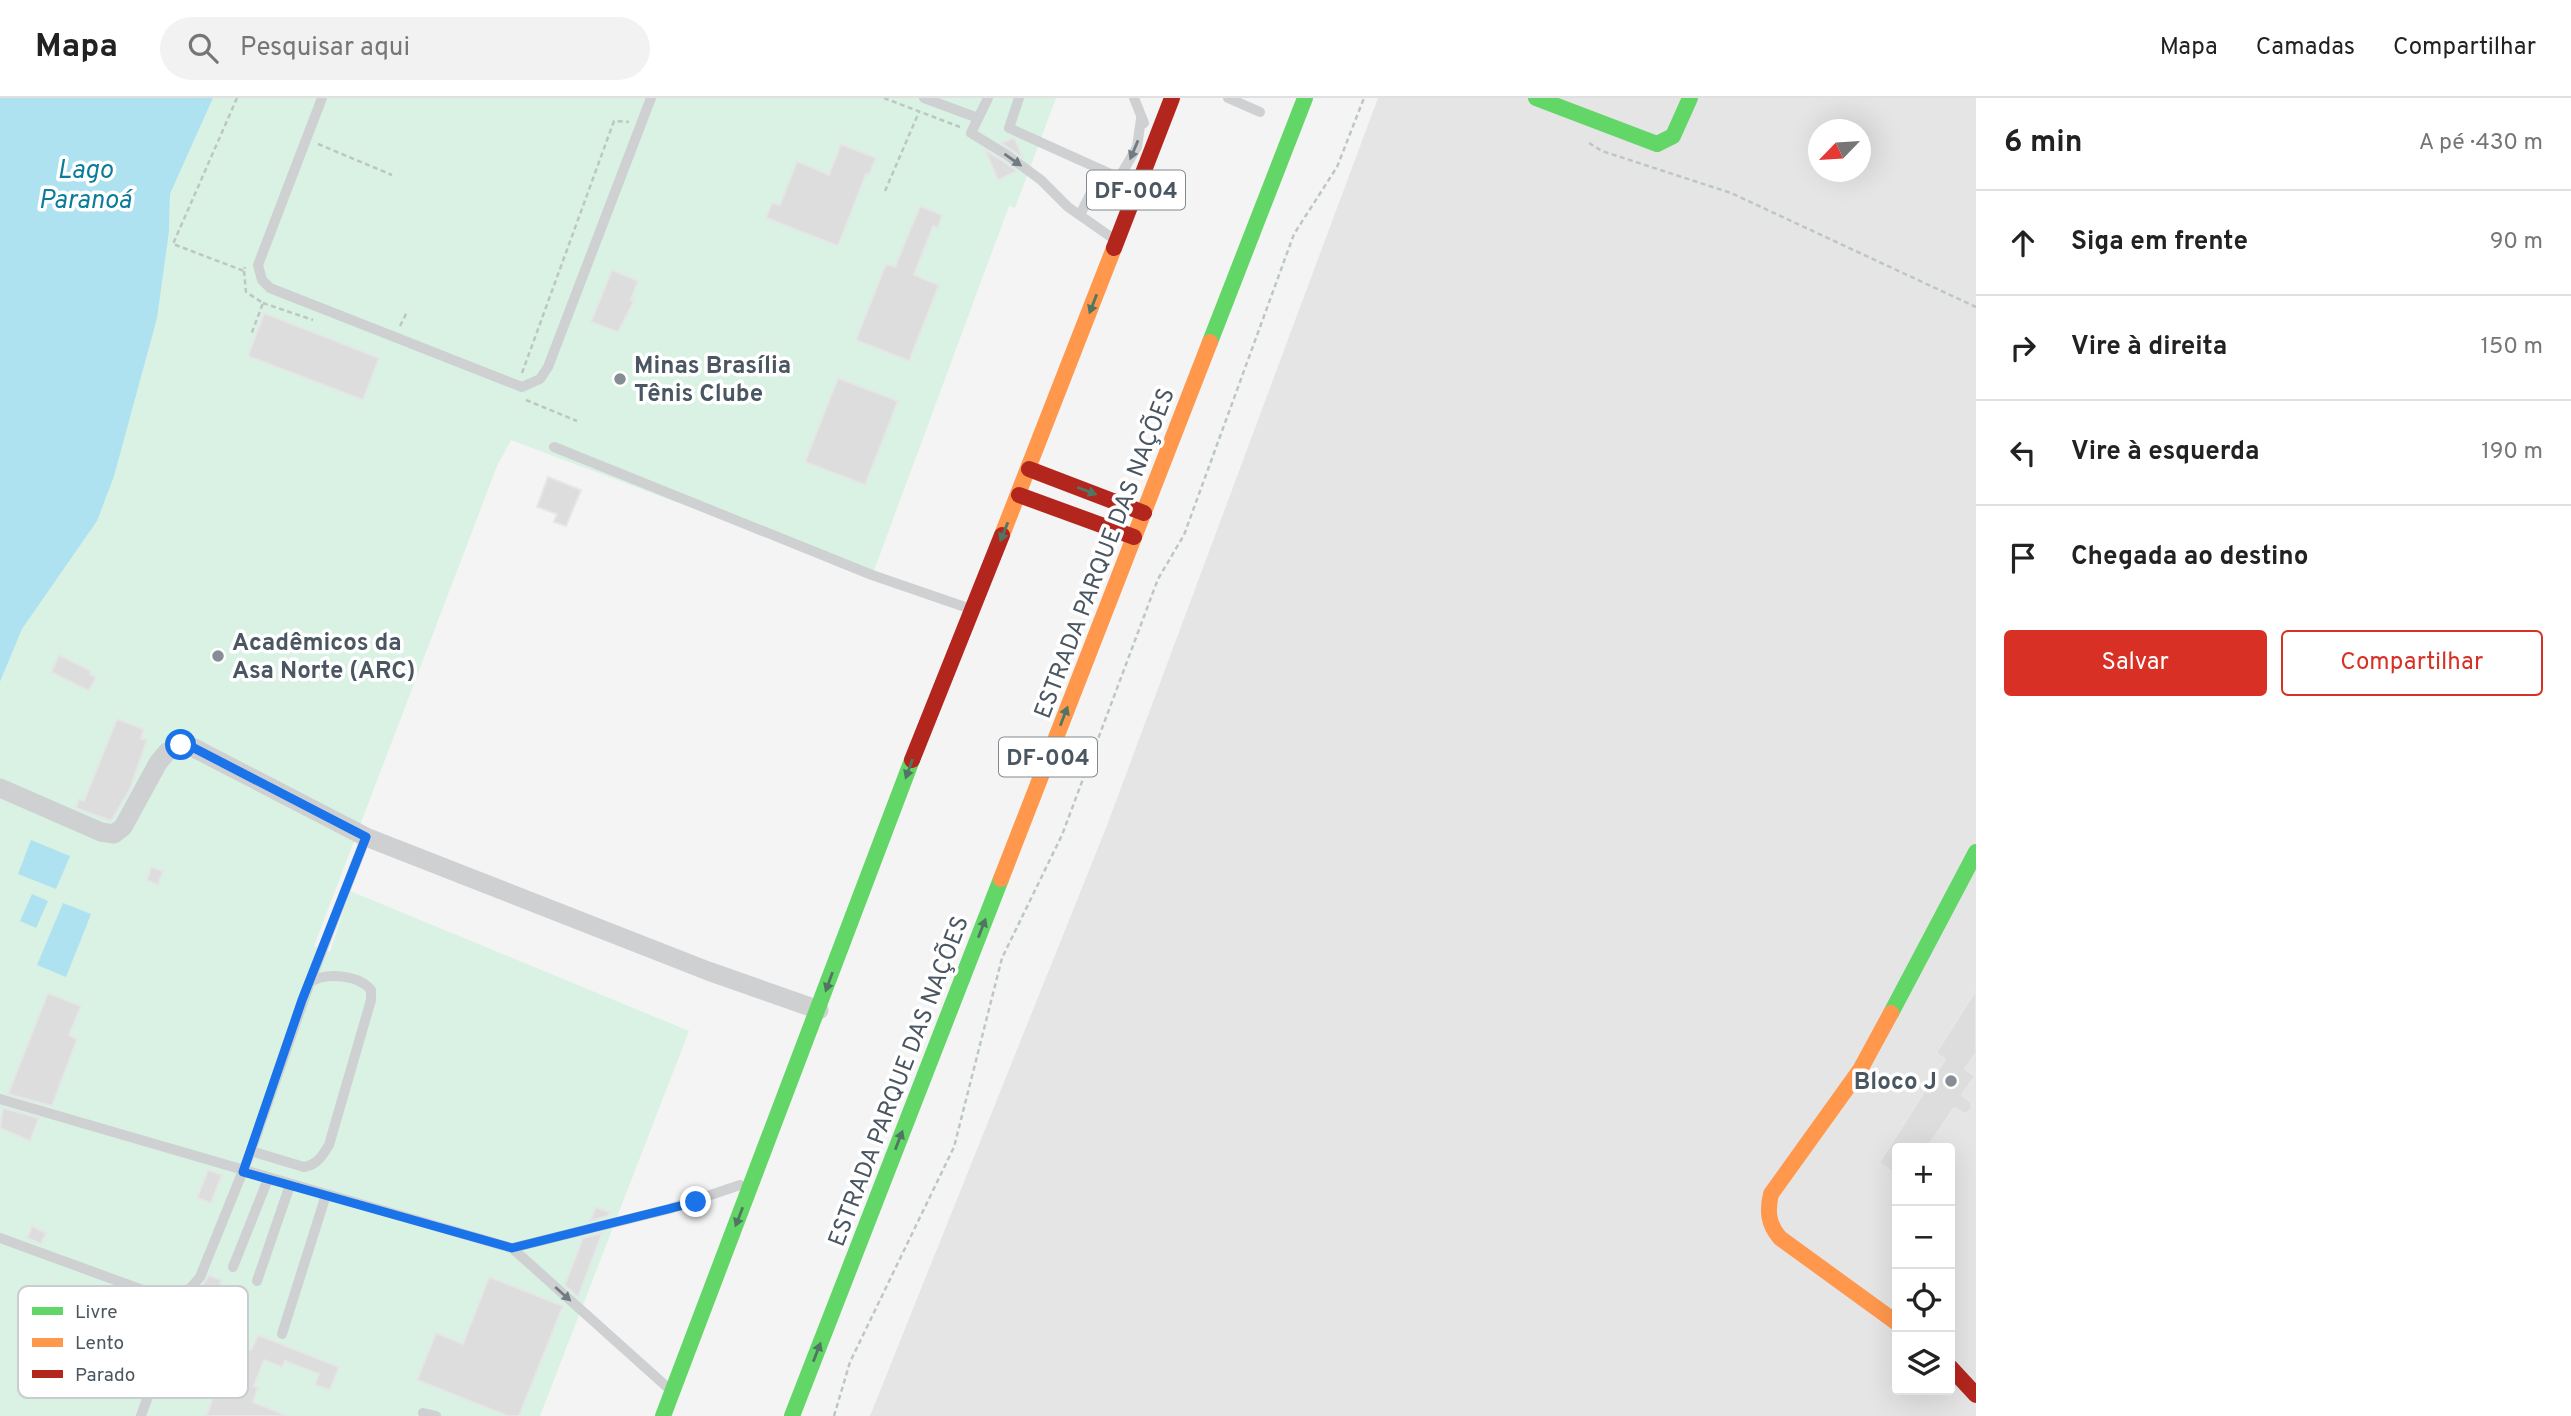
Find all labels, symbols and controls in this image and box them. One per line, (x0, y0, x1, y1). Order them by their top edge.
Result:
search box (160, 17, 650, 80)
text: Mapa (35, 27, 118, 69)
icon: search (184, 29, 222, 67)
text: Pesquisar aqui (240, 32, 410, 65)
text: Mapa (2160, 33, 2218, 63)
text: Camadas (2256, 33, 2355, 63)
text: Compartilhar (2393, 33, 2536, 63)
north arrow (1808, 119, 1871, 182)
text: 6 min (2004, 125, 2082, 162)
text: A pé · 430 m (2419, 129, 2543, 158)
one-way arrow (1128, 139, 1139, 160)
one-way arrow (1004, 153, 1022, 167)
water label: Lago Paranoá (39, 155, 134, 218)
road number: DF-004 (1087, 170, 1185, 209)
icon: ahead (2004, 224, 2042, 262)
text: Siga em frente (2071, 226, 2248, 259)
text: 90 m (2490, 228, 2543, 257)
one-way arrow (1087, 294, 1098, 315)
icon: right (2004, 329, 2042, 367)
text: Vire à direita (2071, 331, 2227, 364)
text: 150 m (2481, 333, 2543, 362)
place label: Minas Brasília Tênis Clube (634, 352, 791, 410)
marker: Minas Brasília Tênis Clube (612, 371, 628, 387)
street label: ESTRADA PARQUE DAS NAÇÕES (1027, 383, 1183, 723)
icon: left (2004, 434, 2042, 472)
text: Vire à esquerda (2071, 436, 2259, 469)
text: 190 m (2481, 438, 2543, 467)
one-way arrow (1076, 486, 1097, 497)
one-way arrow (998, 522, 1009, 543)
icon: arrive (2004, 539, 2042, 577)
text: Chegada ao destino (2071, 541, 2308, 574)
place label: Acadêmicos da Asa Norte (ARC) (232, 629, 416, 687)
button: Salvar (2004, 630, 2267, 696)
button: Compartilhar (2281, 630, 2543, 696)
marker: Acadêmicos da Asa Norte (ARC) (210, 648, 226, 664)
one-way arrow (1059, 706, 1070, 727)
route start (165, 729, 196, 760)
road number: DF-004 (999, 737, 1097, 776)
one-way arrow (903, 758, 914, 779)
street label: ESTRADA PARQUE DAS NAÇÕES (821, 911, 977, 1251)
one-way arrow (976, 918, 987, 939)
one-way arrow (824, 971, 835, 992)
place label: Bloco J (1854, 1068, 1937, 1098)
marker: Bloco J (1943, 1073, 1959, 1089)
one-way arrow (894, 1130, 905, 1151)
map controls (1892, 1143, 1955, 1395)
button: + (1892, 1143, 1955, 1206)
route end (680, 1186, 711, 1217)
button: − (1892, 1206, 1955, 1269)
one-way arrow (733, 1207, 744, 1228)
button: locate (1892, 1269, 1955, 1332)
legend (18, 1286, 248, 1398)
one-way arrow (554, 1286, 572, 1302)
text: Livre (75, 1301, 118, 1325)
text: Lento (75, 1332, 124, 1356)
button: layers (1892, 1332, 1955, 1395)
one-way arrow (811, 1342, 822, 1363)
text: Parado (75, 1364, 135, 1388)

